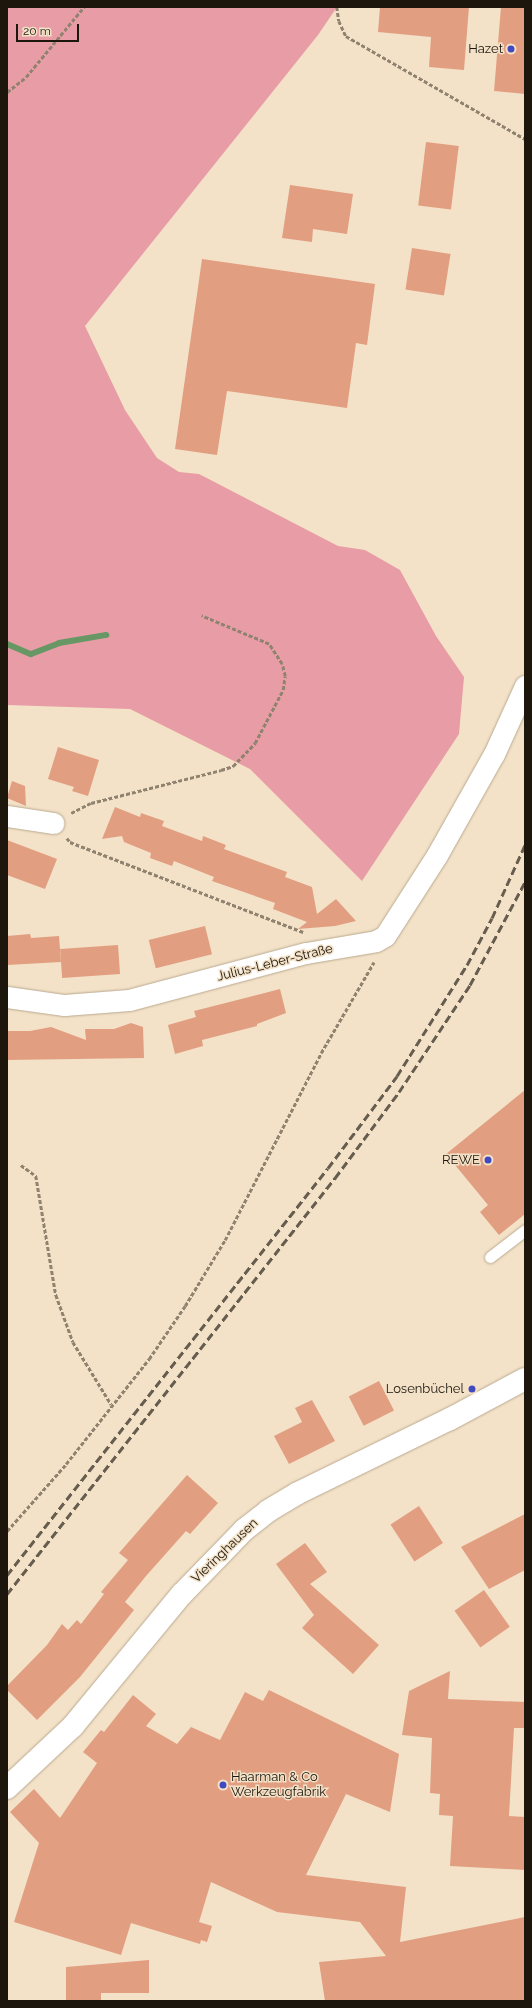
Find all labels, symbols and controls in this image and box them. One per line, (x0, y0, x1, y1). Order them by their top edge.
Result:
scale bar (18, 16, 81, 42)
text: 20 m (23, 24, 51, 38)
place label: Hazet (468, 41, 503, 57)
marker: Hazet (506, 44, 516, 54)
street label: Julius-Leber-Straße (216, 941, 334, 985)
place label: REWE (442, 1152, 480, 1168)
marker: REWE (483, 1155, 493, 1165)
place label: Losenbüchel (386, 1381, 464, 1397)
marker: Losenbüchel (467, 1384, 477, 1394)
street label: Vieringhausen (189, 1515, 261, 1587)
place label: Haarman & Co Werkzeugfabrik (231, 1770, 326, 1801)
marker: Haarman & Co Werkzeugfabrik (218, 1780, 228, 1790)

